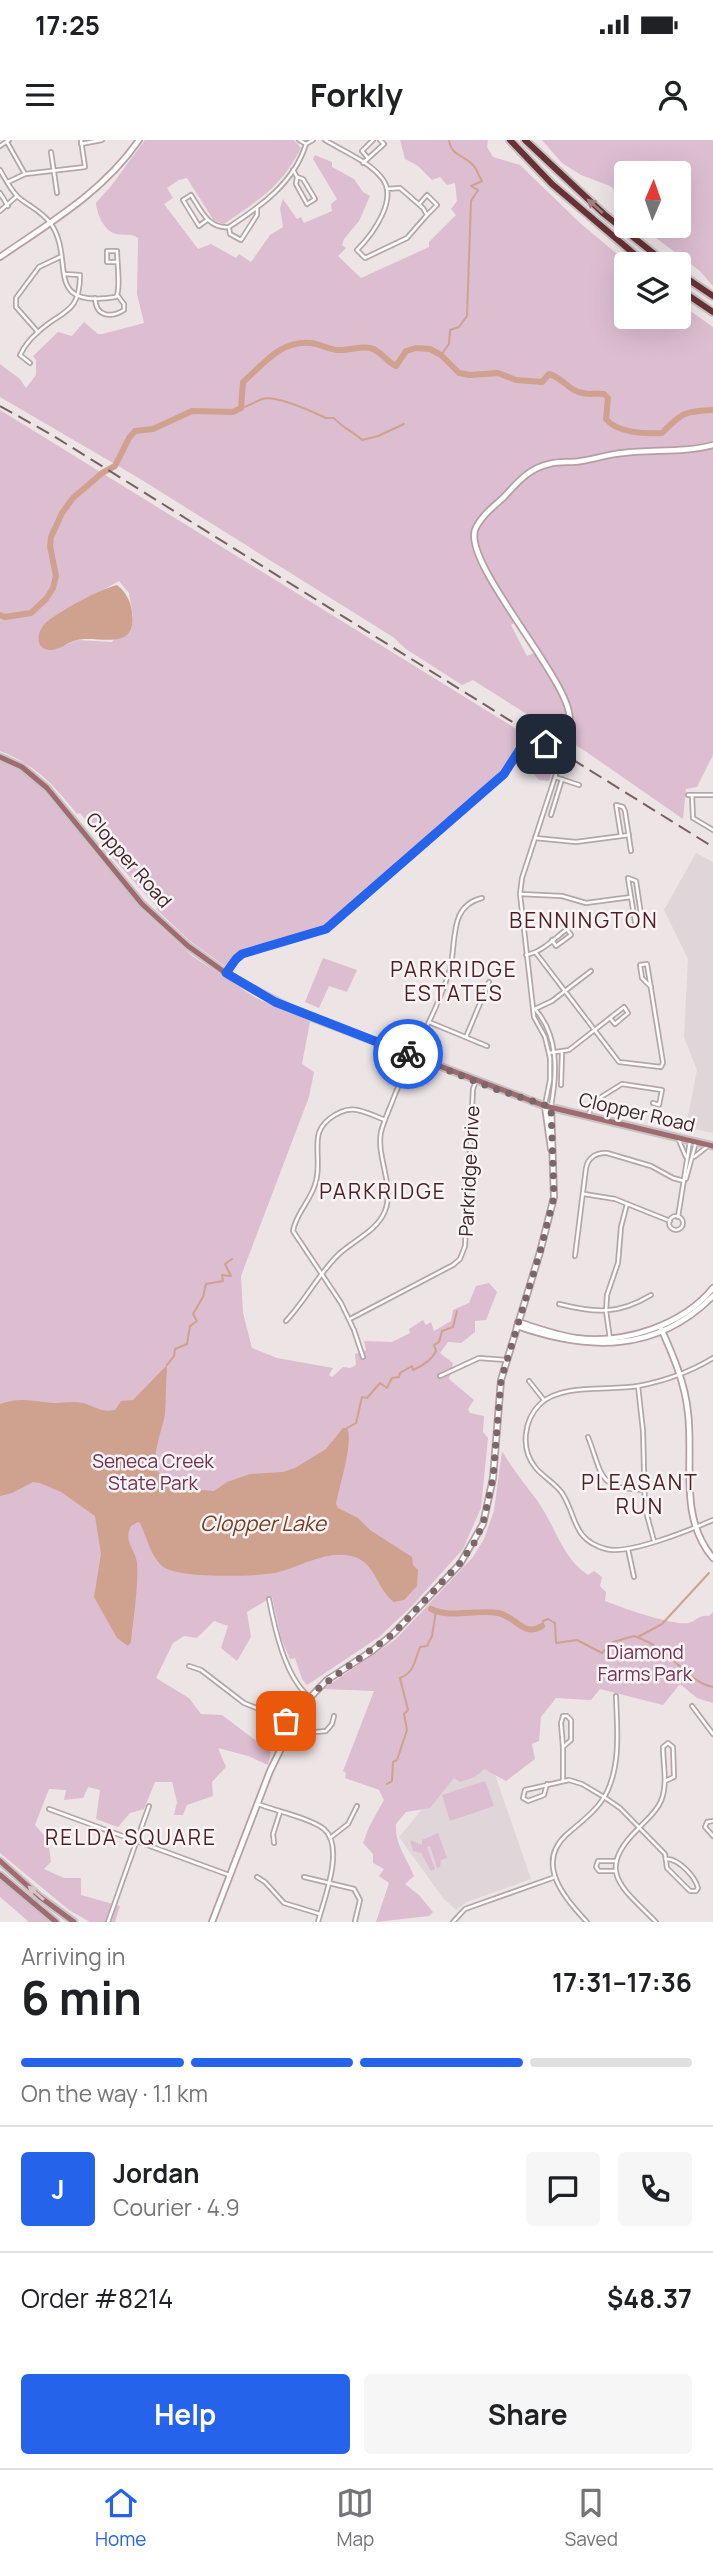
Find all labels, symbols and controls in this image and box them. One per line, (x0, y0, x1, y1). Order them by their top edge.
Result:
text: 17:25 (35, 7, 100, 43)
text: Forkly (310, 73, 403, 117)
icon: menu (21, 76, 59, 114)
icon: person (654, 76, 692, 114)
north arrow (614, 161, 691, 238)
map controls (614, 161, 691, 329)
one-way arrow (586, 198, 604, 214)
button: layers (614, 252, 691, 329)
pin (516, 714, 576, 774)
icon: home (527, 725, 565, 763)
street label: Clopper Road (80, 807, 178, 913)
district label: BENNINGTON (509, 906, 659, 934)
district label: PARKRIDGE ESTATES (390, 955, 518, 1007)
courier (373, 1019, 443, 1089)
icon: bike (389, 1035, 427, 1073)
street label: Clopper Road (576, 1086, 698, 1138)
street label: Parkridge Drive (453, 1105, 485, 1237)
district label: PARKRIDGE (319, 1177, 447, 1205)
park label: Seneca Creek State Park (92, 1448, 214, 1496)
district label: PLEASANT RUN (581, 1468, 699, 1520)
water label: Clopper Lake (200, 1509, 328, 1537)
park label: Diamond Farms Park (598, 1639, 693, 1687)
pin (256, 1691, 316, 1751)
icon: bag (267, 1702, 305, 1740)
district label: RELDA SQUARE (45, 1823, 217, 1851)
one-way arrow (27, 1886, 44, 1901)
text: Arriving in (21, 1940, 126, 1972)
text: 17:31–17:36 (552, 1964, 692, 2000)
text: 6 min (21, 1966, 142, 2029)
text: On the way · 1.1 km (21, 2077, 208, 2109)
button: chat (526, 2152, 600, 2226)
button: phone (618, 2152, 692, 2226)
text: Jordan (113, 2155, 199, 2191)
text: J (51, 2171, 65, 2207)
text: Courier · 4.9 (113, 2191, 240, 2223)
text: Order #8214 (21, 2280, 173, 2316)
text: $48.37 (607, 2280, 692, 2316)
button: Help (21, 2374, 350, 2454)
button: Share (364, 2374, 692, 2454)
tab: Home (95, 2484, 146, 2552)
tab: Map (336, 2484, 374, 2552)
tab: Saved (564, 2484, 618, 2552)

